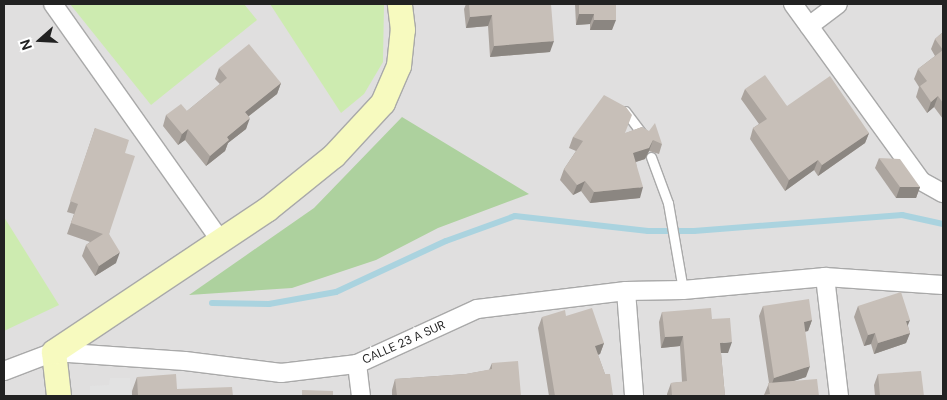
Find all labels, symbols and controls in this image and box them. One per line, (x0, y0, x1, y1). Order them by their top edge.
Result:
north arrow (15, 15, 65, 65)
text: N (16, 37, 36, 53)
street label: CALLE 23 A SUR (360, 318, 448, 368)

